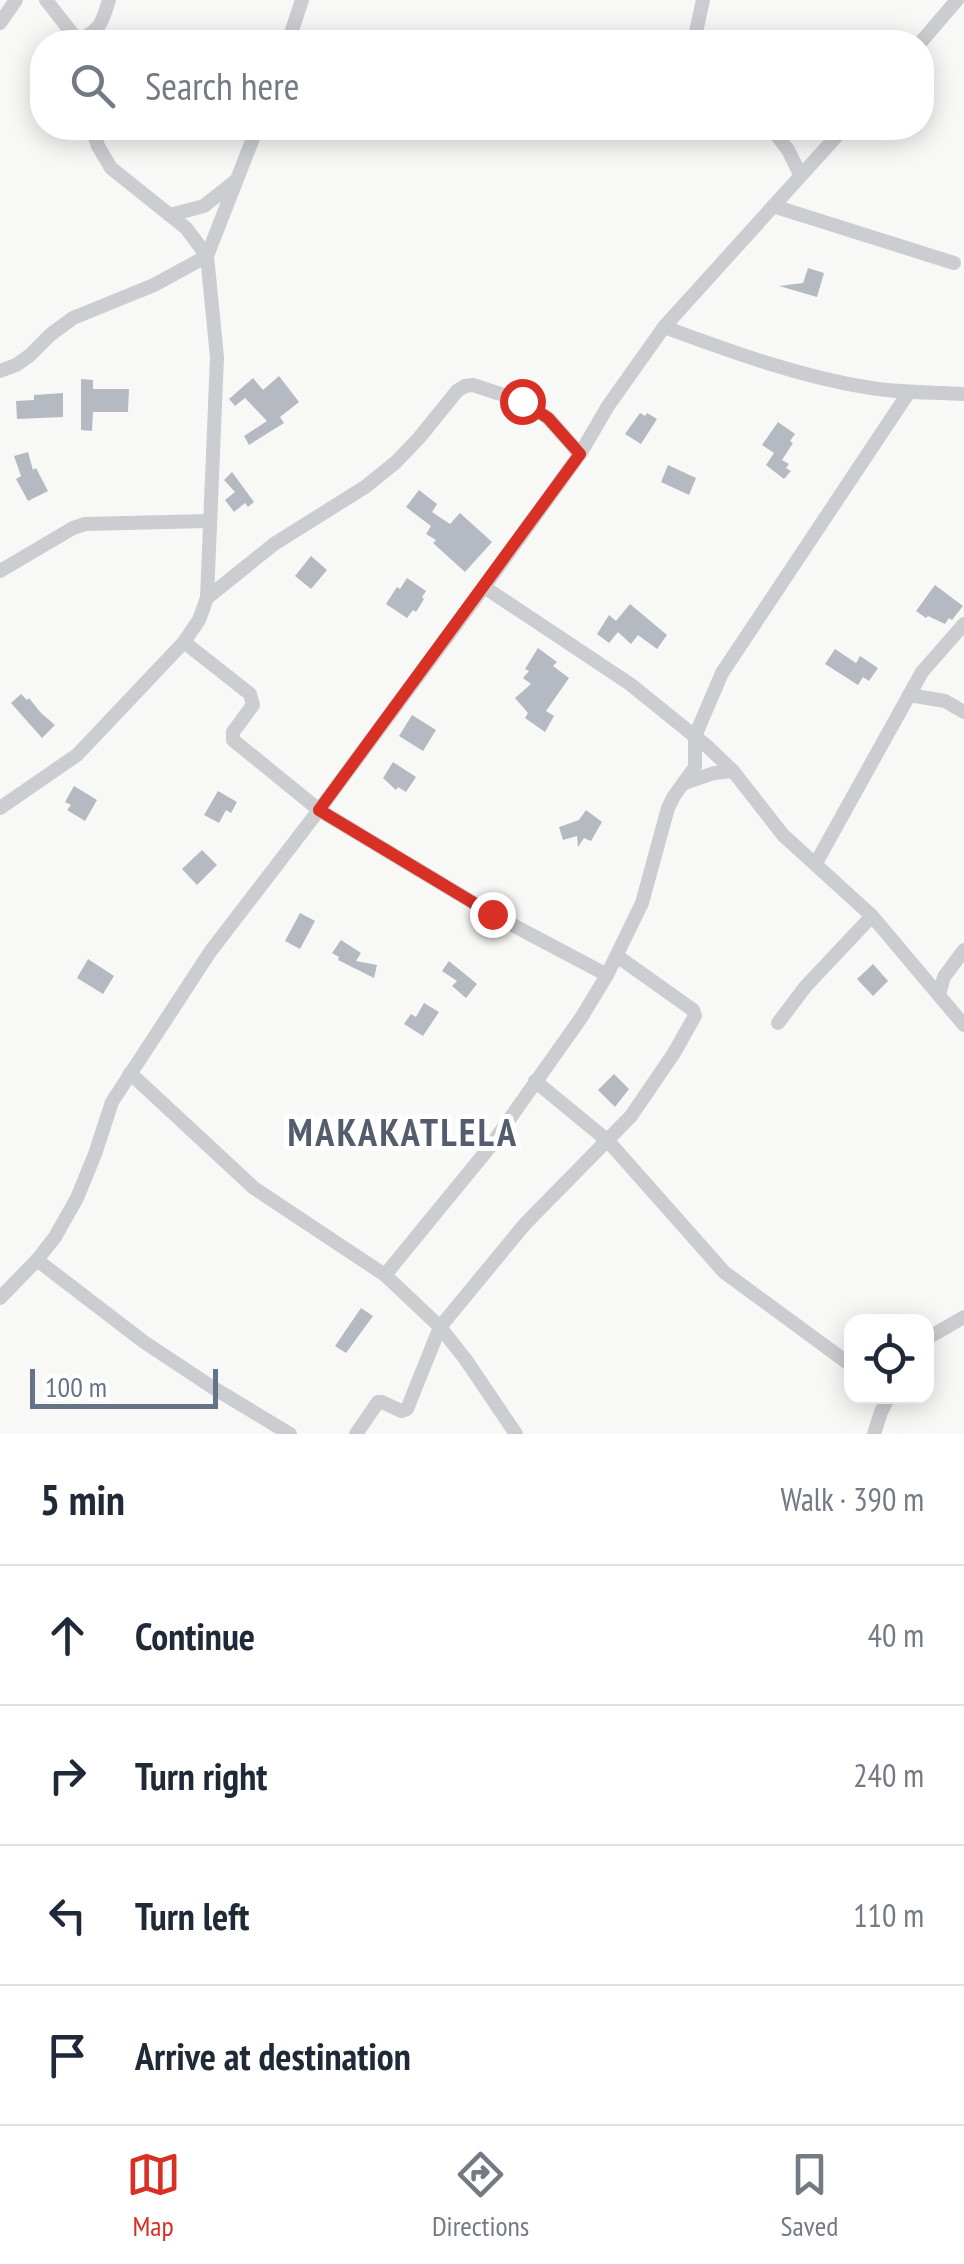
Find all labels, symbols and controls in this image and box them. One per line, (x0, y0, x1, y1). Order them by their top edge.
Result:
search box (30, 30, 934, 140)
icon: search (65, 58, 120, 113)
text: Search here (145, 61, 299, 110)
route start (500, 379, 546, 425)
route end (470, 892, 516, 938)
district label: MAKAKATLELA (288, 1107, 518, 1156)
map controls (844, 1314, 934, 1404)
button: locate (844, 1314, 934, 1404)
scale bar (30, 1364, 218, 1408)
text: 100 m (45, 1368, 107, 1405)
text: 5 min (40, 1472, 125, 1527)
text: Walk · 390 m (780, 1478, 924, 1520)
icon: ahead (40, 1608, 95, 1663)
text: Continue (135, 1611, 255, 1660)
text: 40 m (868, 1614, 924, 1656)
icon: right (40, 1748, 95, 1803)
text: Turn right (135, 1751, 267, 1800)
text: 240 m (853, 1754, 924, 1796)
icon: left (40, 1888, 95, 1943)
text: Turn left (135, 1891, 249, 1940)
text: 110 m (853, 1894, 924, 1936)
icon: arrive (40, 2028, 95, 2083)
text: Arrive at destination (135, 2031, 411, 2080)
tab: Map (126, 2147, 181, 2244)
tab: Directions (432, 2147, 529, 2244)
tab: Saved (781, 2147, 838, 2244)

